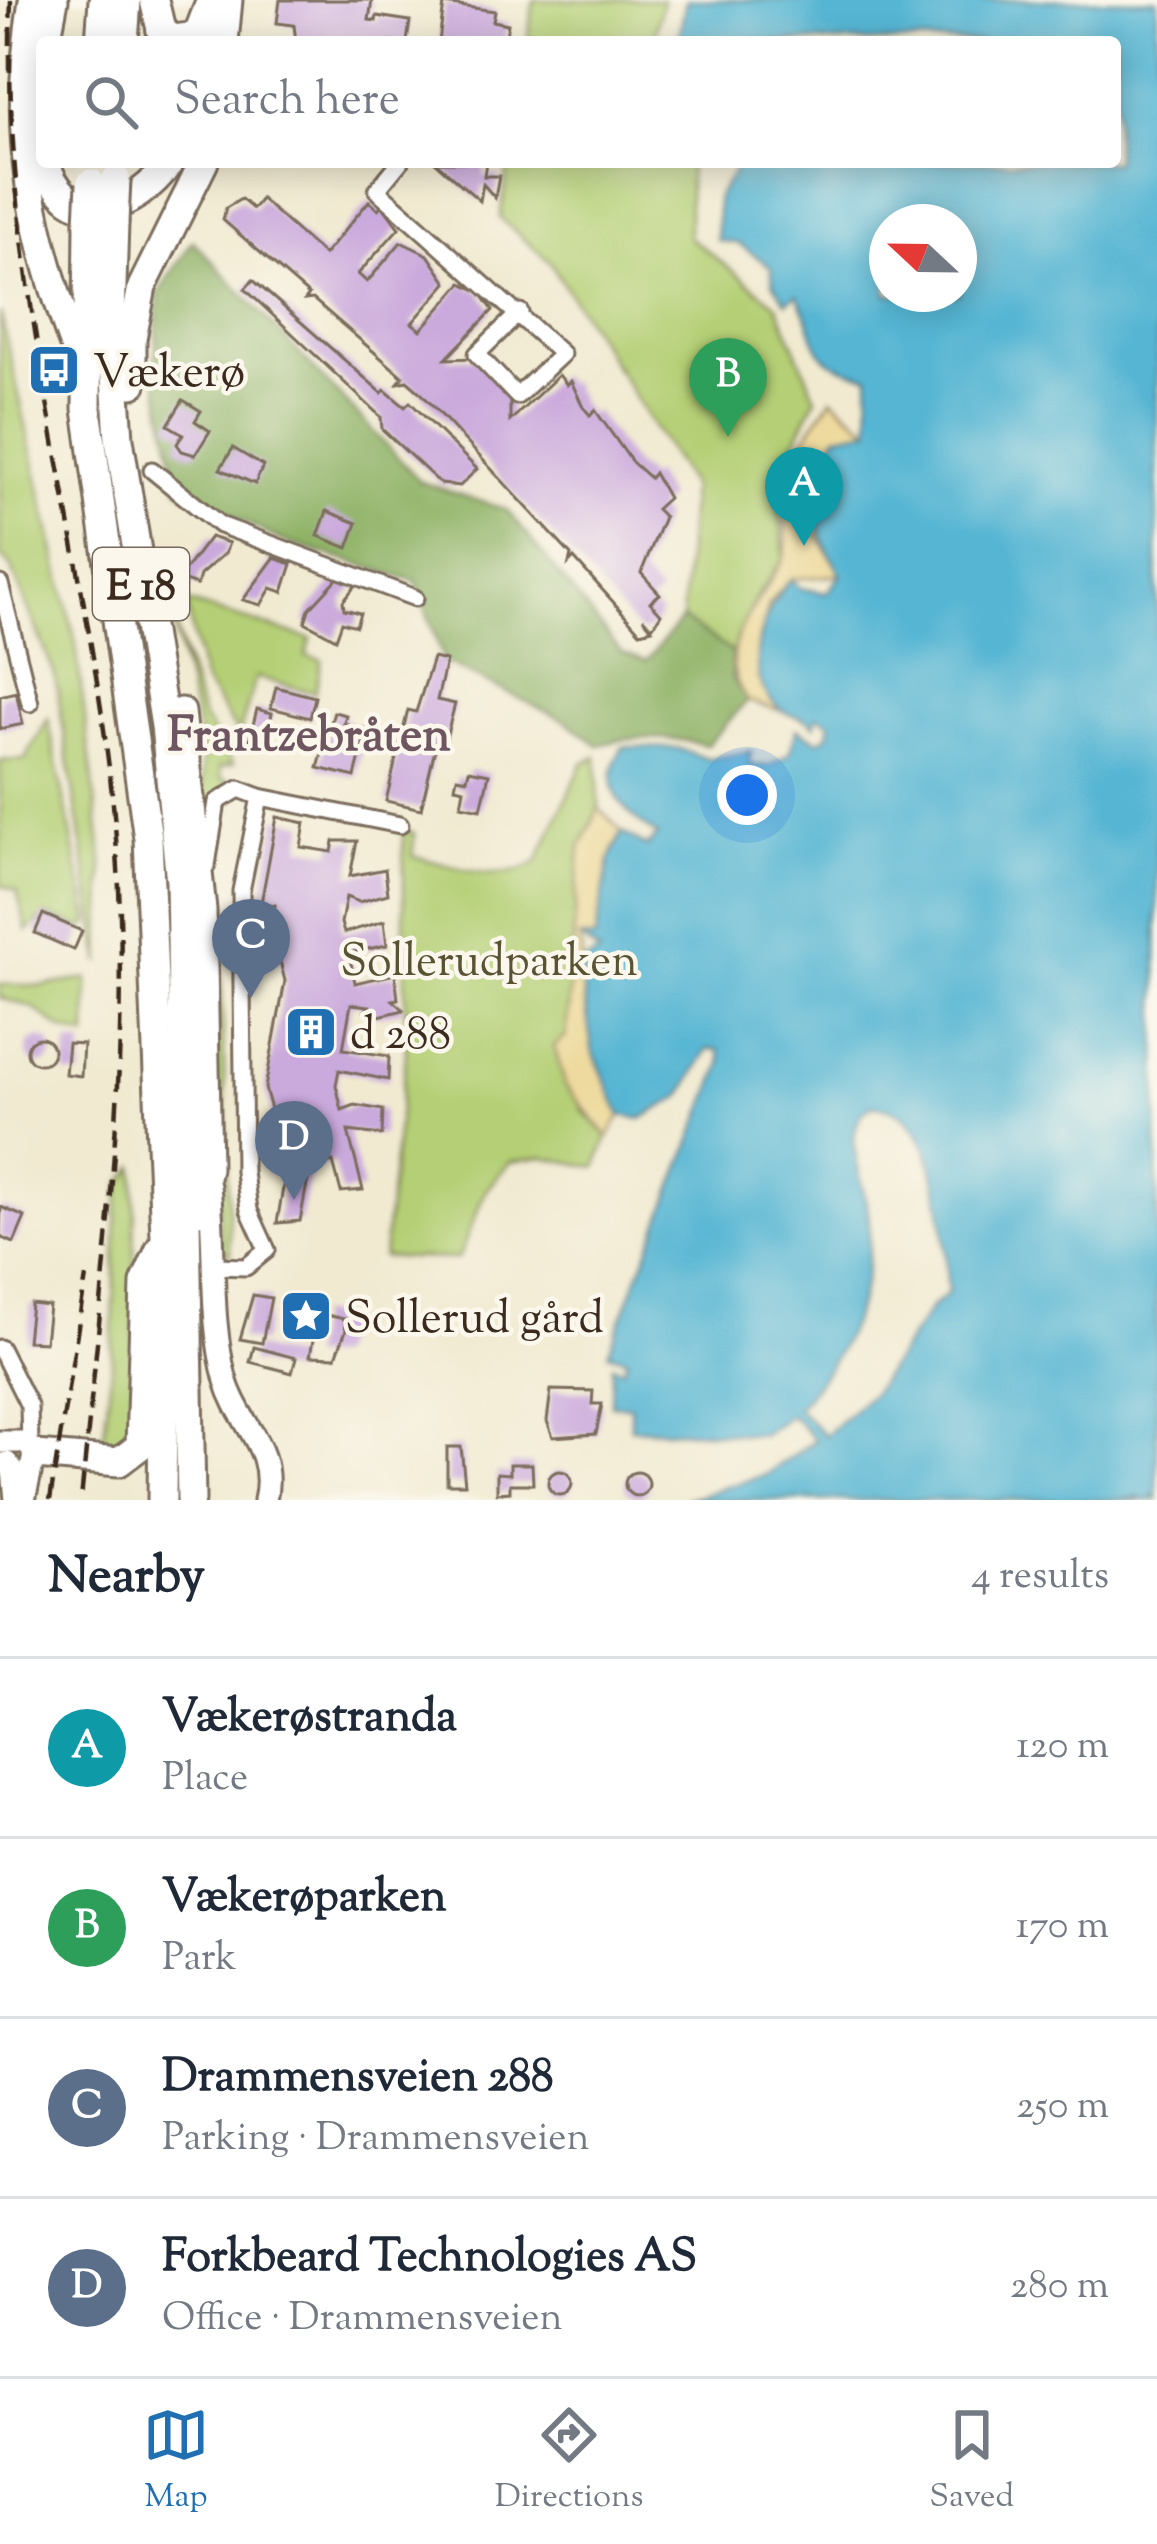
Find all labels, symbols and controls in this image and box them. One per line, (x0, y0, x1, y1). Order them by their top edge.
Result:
search box (36, 36, 1121, 168)
icon: search (78, 69, 144, 135)
text: Search here (174, 70, 400, 135)
north arrow (869, 204, 977, 312)
pin: B (689, 338, 767, 437)
bus stop icon: Vækerø (26, 342, 82, 398)
place label: Vækerø (93, 343, 245, 408)
pin: A (765, 447, 843, 546)
road number: E 18 (93, 548, 189, 620)
district label: Frantzebråten (167, 704, 451, 773)
your location (717, 765, 777, 825)
pin: C (212, 899, 290, 998)
park label: Sollerudparken (340, 932, 638, 997)
building icon: d 288 (283, 1004, 339, 1060)
place label: d 288 (350, 1005, 451, 1070)
pin: D (255, 1101, 333, 1200)
place icon: Sollerud gård (278, 1288, 334, 1344)
place label: Sollerud gård (345, 1289, 604, 1354)
text: Nearby (48, 1542, 205, 1615)
text: 4 results (971, 1550, 1109, 1606)
text: Vækerøstranda (162, 1687, 457, 1752)
text: A (71, 1720, 103, 1776)
text: 120 m (1016, 1720, 1109, 1776)
text: Place (162, 1752, 248, 1808)
text: Vækerøparken (162, 1867, 447, 1932)
text: B (75, 1900, 99, 1956)
text: 170 m (1016, 1900, 1109, 1956)
text: Park (162, 1932, 237, 1988)
text: Drammensveien 288 (162, 2047, 553, 2112)
text: C (71, 2080, 103, 2136)
text: 250 m (1016, 2080, 1109, 2136)
text: Parking · Drammensveien (162, 2112, 589, 2168)
text: Forkbeard Technologies AS (162, 2227, 697, 2292)
text: D (72, 2260, 102, 2316)
text: 280 m (1010, 2260, 1109, 2316)
text: Office · Drammensveien (162, 2292, 563, 2348)
tab: Map (143, 2402, 209, 2522)
tab: Directions (495, 2402, 644, 2522)
tab: Saved (929, 2402, 1014, 2522)

